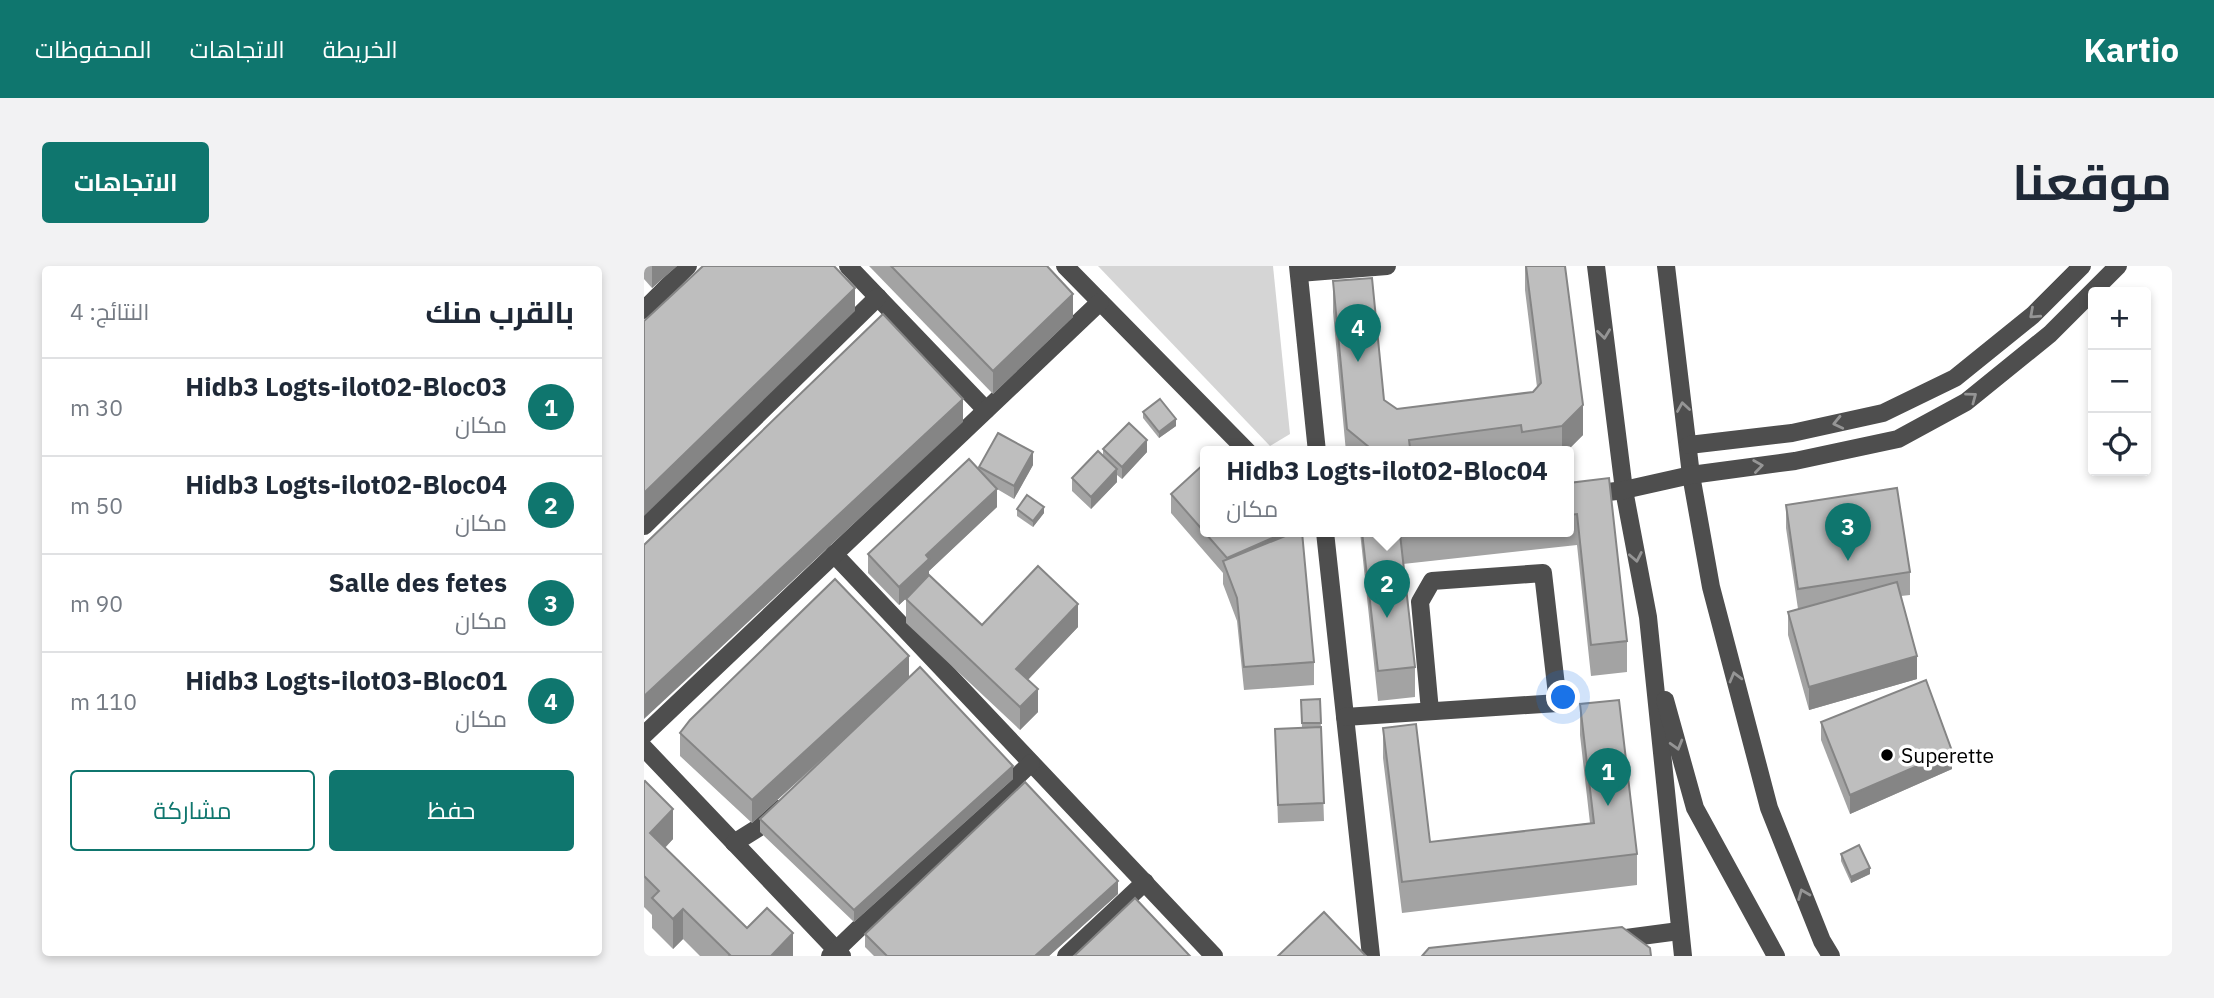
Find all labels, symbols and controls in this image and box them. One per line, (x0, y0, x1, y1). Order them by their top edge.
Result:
text: Kartio (2083, 28, 2179, 71)
text: المحفوظات (35, 33, 152, 65)
text: الاتجاهات (190, 33, 285, 65)
text: الخريطة (323, 33, 398, 65)
button: الاتجاهات (42, 142, 209, 223)
text: موقعنا (2012, 150, 2172, 213)
map controls (2088, 287, 2151, 476)
button: + (2088, 287, 2151, 350)
text: بالقرب منك (425, 292, 574, 331)
text: النتائج: 4 (70, 296, 149, 326)
pin: 4 (1335, 304, 1381, 362)
one-way arrow (2029, 305, 2042, 318)
one-way arrow (1597, 328, 1612, 340)
button: − (2088, 350, 2151, 413)
text: Hidb3 Logts-ilot02-Bloc03 (185, 369, 507, 403)
text: 30 m (70, 392, 123, 422)
text: 1 (544, 392, 558, 422)
one-way arrow (1964, 393, 1977, 405)
one-way arrow (1676, 401, 1691, 413)
text: مكان (455, 409, 507, 439)
button: locate (2088, 413, 2151, 476)
one-way arrow (1832, 415, 1844, 429)
popup (1200, 446, 1574, 537)
text: Hidb3 Logts-ilot02-Bloc04 (1226, 453, 1548, 487)
one-way arrow (1753, 459, 1764, 474)
text: Hidb3 Logts-ilot02-Bloc04 (185, 467, 507, 501)
text: 50 m (70, 490, 123, 520)
text: 2 (544, 490, 558, 520)
text: مكان (1226, 493, 1278, 523)
pin: 3 (1825, 503, 1871, 561)
text: مكان (455, 507, 507, 537)
one-way arrow (1628, 551, 1643, 563)
pin: 2 (1364, 560, 1410, 618)
text: Salle des fetes (329, 565, 507, 599)
text: 90 m (70, 588, 123, 618)
text: 3 (544, 588, 558, 618)
text: مكان (455, 605, 507, 635)
text: Hidb3 Logts-ilot03-Bloc01 (185, 663, 507, 697)
one-way arrow (1729, 671, 1743, 683)
your location (1546, 680, 1580, 714)
text: 110 m (70, 686, 137, 716)
text: 4 (544, 686, 558, 716)
text: مكان (455, 703, 507, 733)
one-way arrow (1669, 739, 1684, 751)
place label: Superette (1901, 741, 1994, 769)
marker: Superette (1879, 747, 1895, 763)
pin: 1 (1585, 748, 1631, 806)
button: مشاركة (70, 770, 315, 851)
button: حفظ (329, 770, 574, 851)
one-way arrow (1798, 888, 1812, 900)

